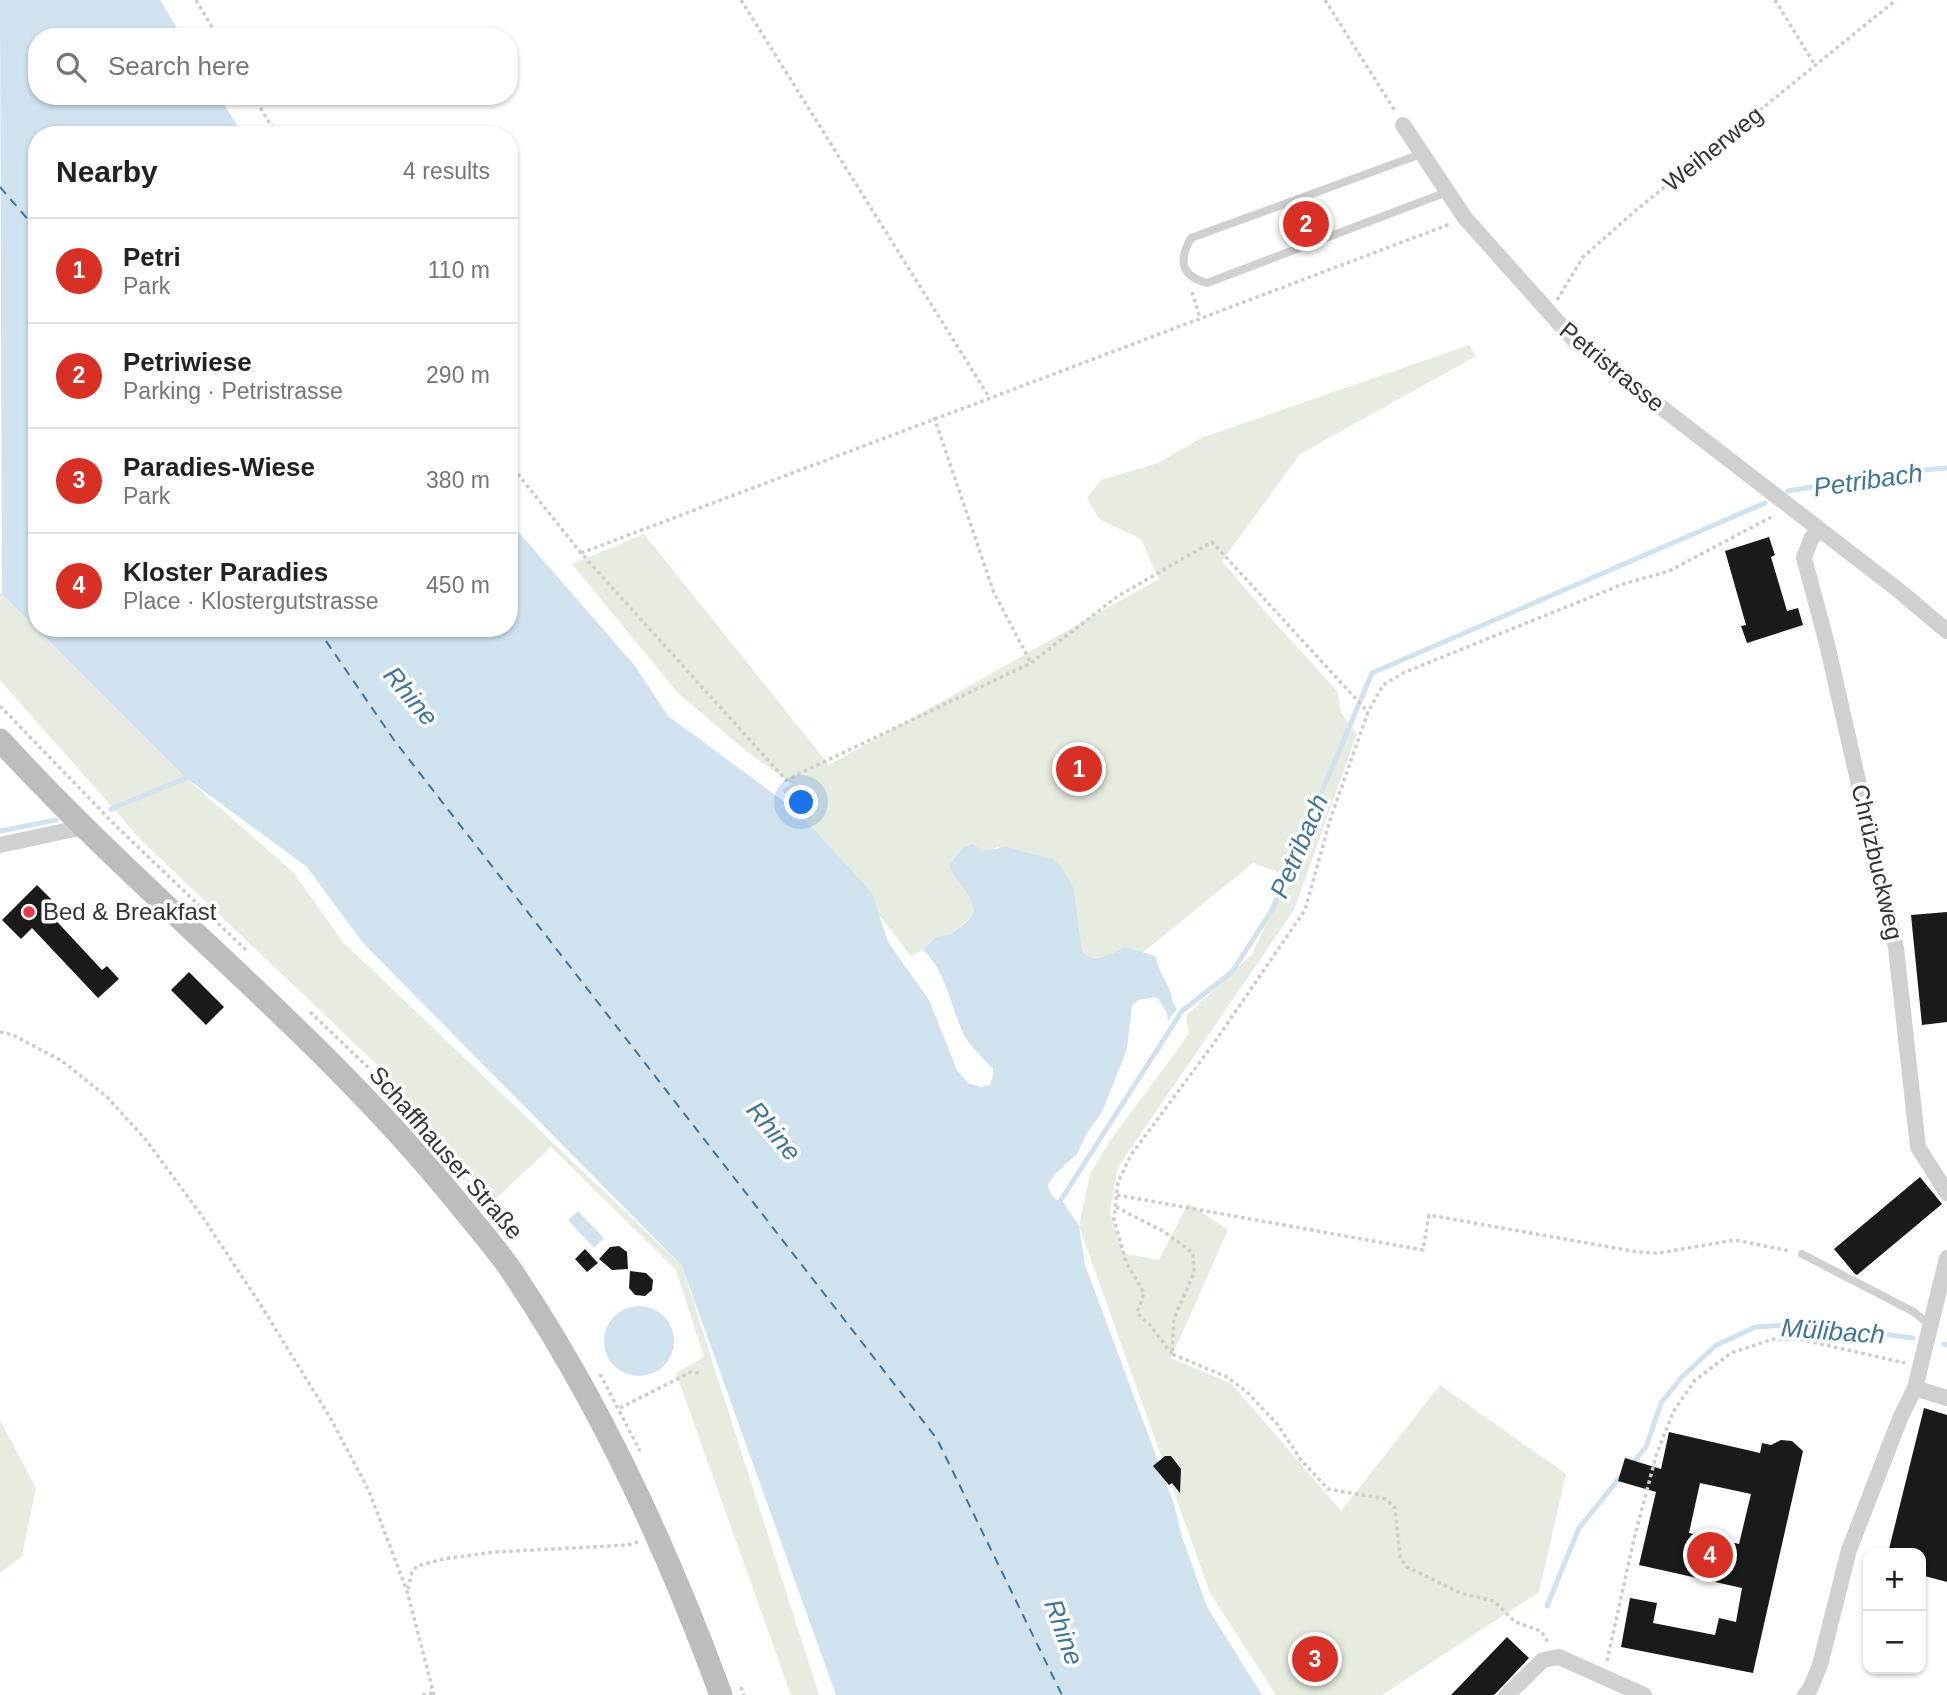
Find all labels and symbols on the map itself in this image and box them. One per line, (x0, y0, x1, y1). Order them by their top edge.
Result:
street label: Weiherweg (1658, 100, 1768, 197)
pin: 2 (1283, 198, 1329, 250)
street label: Petristrasse (1555, 316, 1670, 417)
water label: Petribach (1812, 458, 1924, 502)
water label: Rhine (378, 660, 444, 732)
pin: 1 (1056, 743, 1102, 795)
street label: Chrüzbuckweg (1846, 782, 1908, 942)
your location (784, 785, 818, 819)
water label: Petribach (1264, 790, 1334, 902)
place label: Bed & Breakfast (43, 898, 217, 925)
marker: Bed & Breakfast (21, 904, 37, 920)
street label: Schaffhauser Straße (364, 1061, 529, 1244)
water label: Rhine (741, 1095, 807, 1167)
water label: Mülibach (1780, 1312, 1886, 1350)
pin: 4 (1687, 1529, 1733, 1581)
water label: Rhine (1038, 1595, 1090, 1669)
pin: 3 (1292, 1633, 1338, 1685)

